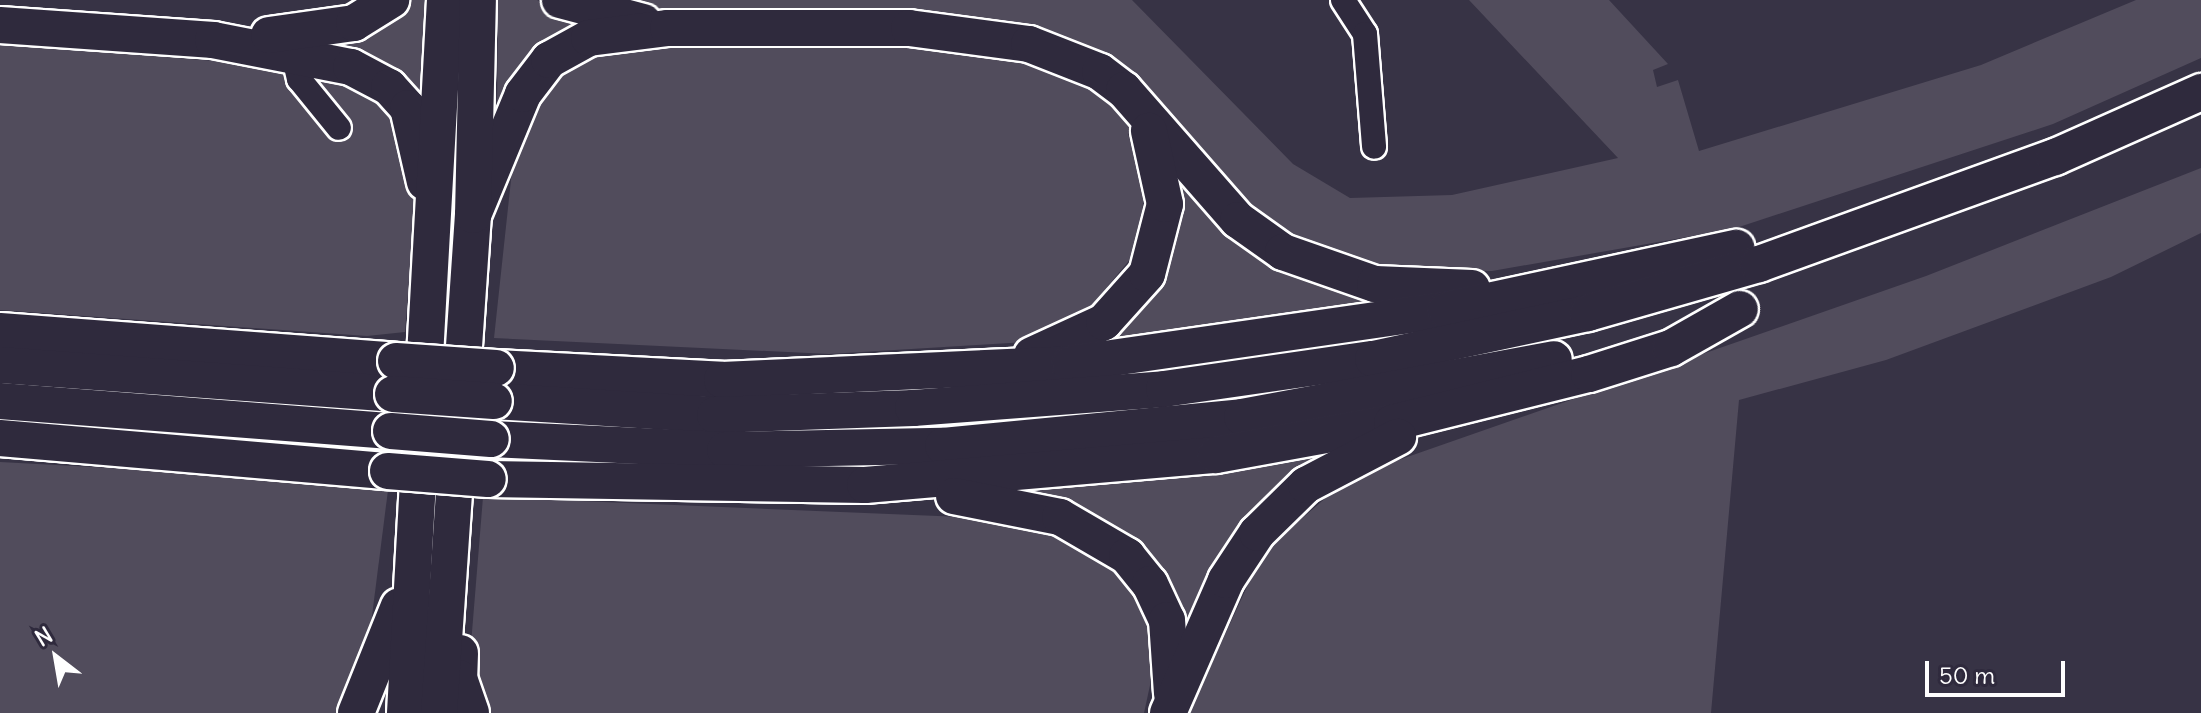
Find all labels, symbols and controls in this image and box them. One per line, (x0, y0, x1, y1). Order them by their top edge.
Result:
north arrow (16, 617, 96, 697)
text: N (30, 621, 57, 652)
scale bar (1929, 645, 2069, 695)
text: 50 m (1939, 660, 1995, 690)

